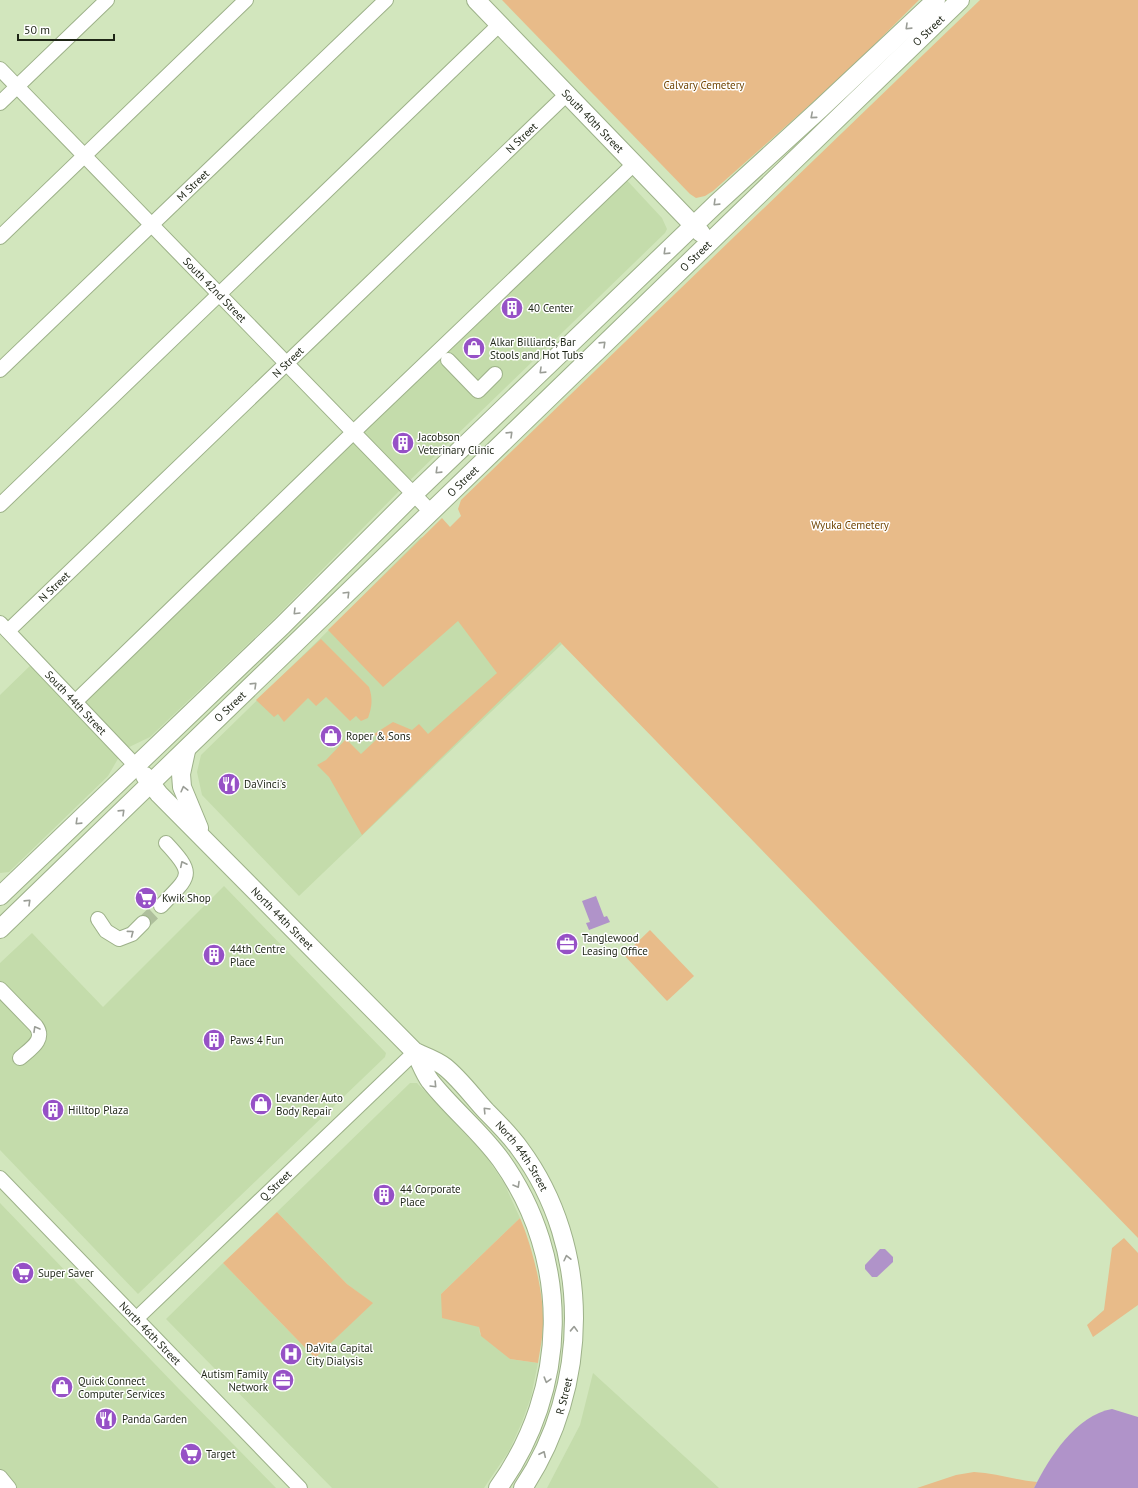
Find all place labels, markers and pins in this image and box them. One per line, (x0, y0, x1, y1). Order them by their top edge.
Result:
building icon: 40 Center (499, 295, 525, 321)
place label: 40 Center (528, 301, 574, 315)
shop icon: Alkar Billiards, Bar Stools and Hot Tubs (461, 335, 487, 361)
place label: Alkar Billiards, Bar Stools and Hot Tubs (490, 335, 584, 362)
building icon: Jacobson Veterinary Clinic (390, 430, 416, 456)
place label: Jacobson Veterinary Clinic (417, 430, 494, 457)
shop icon: Roper & Sons (318, 723, 344, 749)
place label: Roper & Sons (346, 729, 411, 743)
restaurant icon: DaVinci's (216, 771, 242, 797)
place label: DaVinci's (244, 777, 286, 791)
supermarket icon: Kwik Shop (133, 885, 159, 911)
place label: Kwik Shop (162, 891, 211, 905)
office icon: Tanglewood Leasing Office (554, 931, 580, 957)
place label: Tanglewood Leasing Office (582, 931, 648, 958)
building icon: 44th Centre Place (201, 942, 227, 968)
place label: 44th Centre Place (230, 942, 286, 969)
building icon: Paws 4 Fun (201, 1027, 227, 1053)
place label: Paws 4 Fun (230, 1033, 283, 1047)
shop icon: Levander Auto Body Repair (248, 1091, 274, 1117)
place label: Levander Auto Body Repair (276, 1091, 343, 1118)
building icon: Hilltop Plaza (40, 1097, 66, 1123)
place label: Hilltop Plaza (68, 1103, 128, 1117)
building icon: 44 Corporate Place (371, 1182, 397, 1208)
place label: 44 Corporate Place (400, 1182, 461, 1209)
supermarket icon: Super Saver (10, 1260, 36, 1286)
place label: Super Saver (38, 1266, 94, 1280)
hospital icon: DaVita Capital City Dialysis (278, 1341, 304, 1367)
place label: DaVita Capital City Dialysis (306, 1341, 374, 1368)
place label: Autism Family Network (201, 1367, 269, 1394)
office icon: Autism Family Network (270, 1367, 296, 1393)
shop icon: Quick Connect Computer Services (49, 1374, 75, 1400)
place label: Quick Connect Computer Services (78, 1374, 165, 1401)
restaurant icon: Panda Garden (93, 1406, 119, 1432)
place label: Panda Garden (122, 1412, 187, 1426)
supermarket icon: Target (178, 1441, 204, 1467)
place label: Target (206, 1447, 236, 1461)

